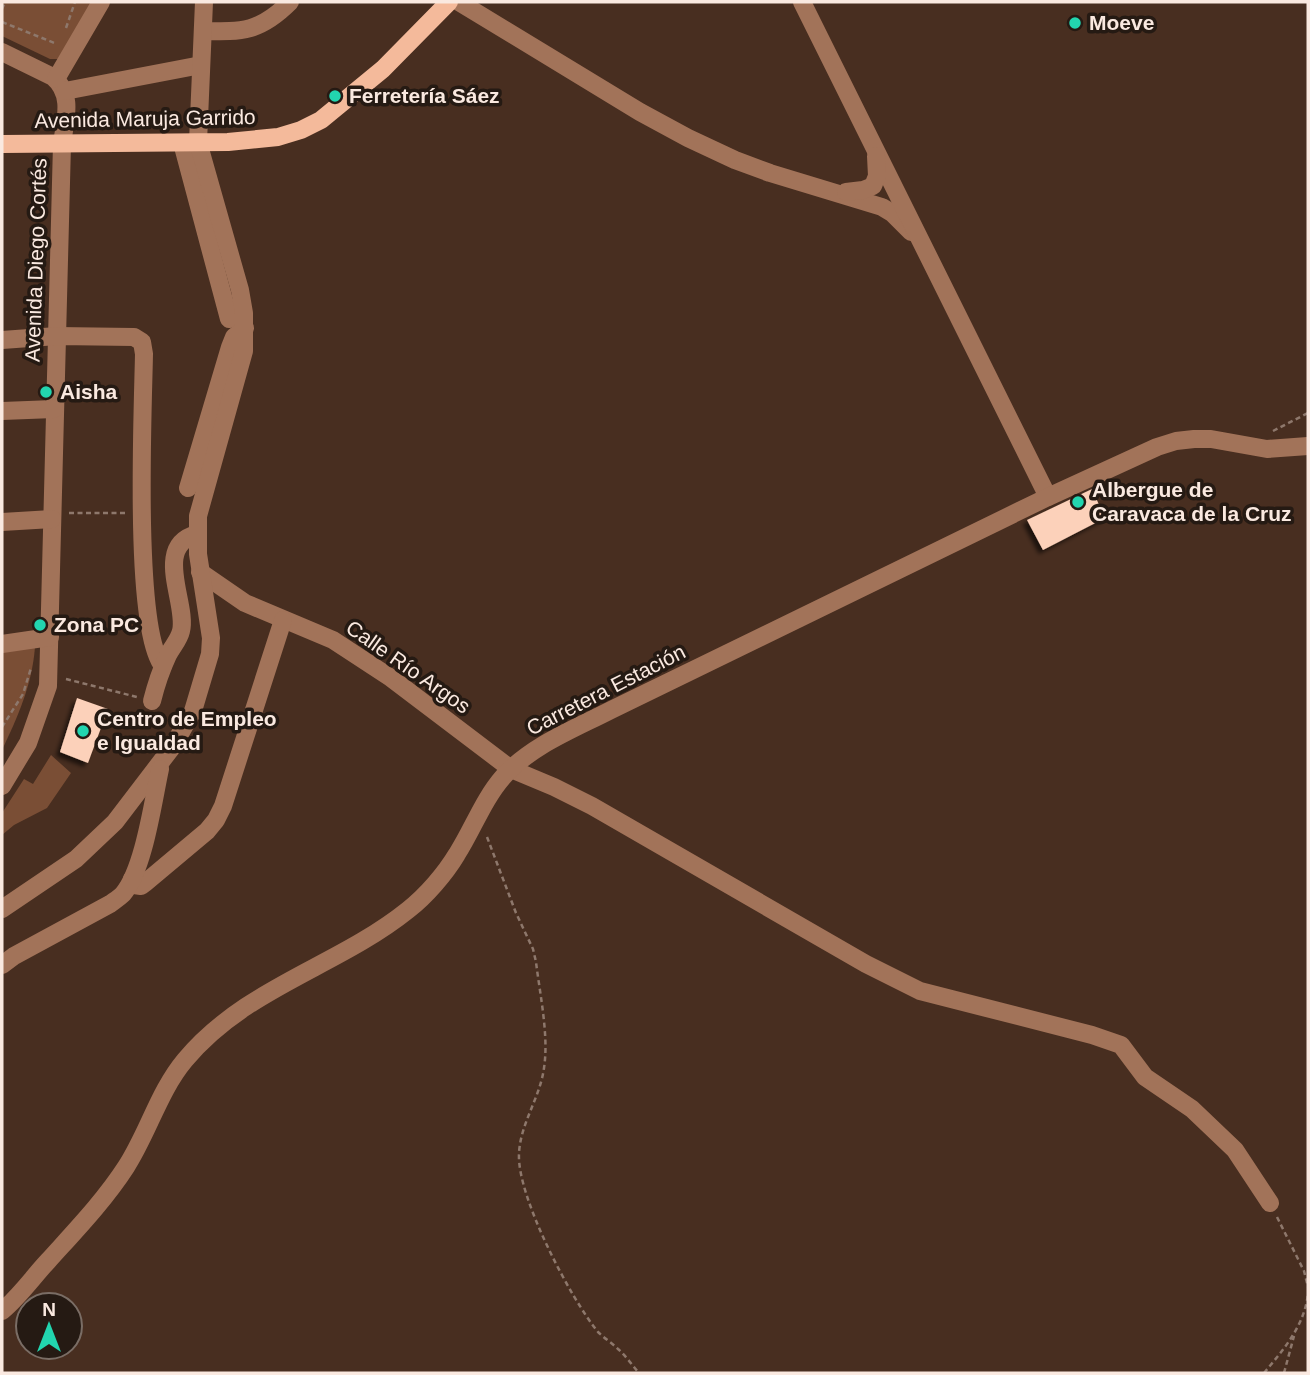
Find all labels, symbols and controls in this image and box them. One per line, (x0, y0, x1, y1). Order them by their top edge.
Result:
place label: Moeve (1089, 11, 1154, 34)
marker: Moeve (1067, 15, 1083, 31)
place label: Ferretería Sáez (349, 84, 500, 107)
marker: Ferretería Sáez (327, 88, 343, 104)
street label: Avenida Maruja Garrido (34, 105, 256, 132)
street label: Avenida Diego Cortés (20, 158, 51, 362)
place label: Aisha (60, 380, 118, 403)
marker: Aisha (38, 384, 54, 400)
place label: Albergue de Caravaca de la Cruz (1092, 478, 1292, 525)
marker: Albergue de Caravaca de la Cruz (1070, 494, 1086, 510)
place label: Zona PC (54, 613, 139, 636)
street label: Calle Río Argos (342, 615, 475, 718)
marker: Zona PC (32, 617, 48, 633)
street label: Carretera Estación (523, 640, 689, 740)
place label: Centro de Empleo e Igualdad (97, 707, 277, 754)
marker: Centro de Empleo e Igualdad (75, 723, 91, 739)
north arrow (14, 1291, 84, 1361)
text: N (42, 1299, 56, 1320)

